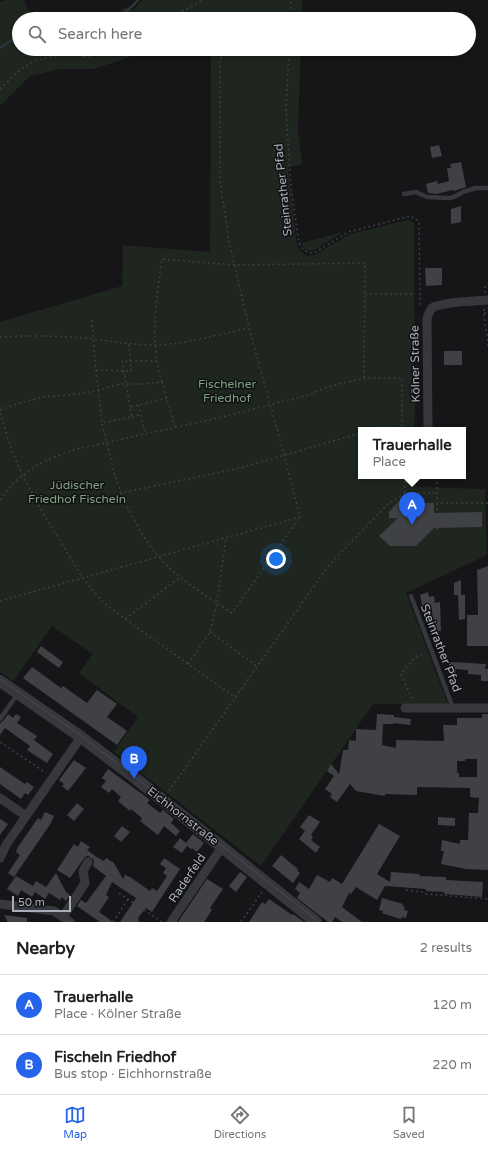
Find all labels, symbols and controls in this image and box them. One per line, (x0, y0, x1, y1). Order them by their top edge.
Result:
search box (12, 12, 476, 56)
icon: search (26, 23, 48, 45)
text: Search here (58, 25, 142, 43)
street label: Steinrather Pfad (271, 143, 295, 237)
street label: Kölner Straße (407, 325, 423, 403)
park label: Fischelner Friedhof (198, 377, 256, 405)
popup (358, 427, 466, 479)
text: Trauerhalle (372, 436, 452, 454)
text: Place (372, 454, 406, 470)
park label: Jüdischer Friedhof Fischeln (28, 478, 126, 506)
pin: A (399, 492, 425, 525)
your location (266, 549, 286, 569)
street label: Steinrather Pfad (418, 602, 464, 694)
pin: B (121, 746, 147, 779)
street label: Eichhornstraße (145, 784, 222, 848)
street label: Raderfeld (166, 851, 208, 905)
scale bar (12, 894, 71, 913)
text: 50 m (18, 896, 45, 909)
text: Nearby (16, 938, 75, 959)
text: 2 results (420, 940, 472, 956)
text: Trauerhalle (54, 988, 133, 1006)
text: A (24, 997, 34, 1013)
text: 120 m (432, 997, 472, 1013)
text: Place · Kölner Straße (54, 1006, 181, 1022)
text: Fischeln Friedhof (54, 1048, 176, 1066)
text: B (24, 1057, 34, 1073)
text: 220 m (432, 1057, 472, 1073)
text: Bus stop · Eichhornstraße (54, 1066, 212, 1082)
tab: Map (63, 1104, 87, 1141)
tab: Directions (214, 1104, 266, 1141)
tab: Saved (393, 1104, 425, 1141)

